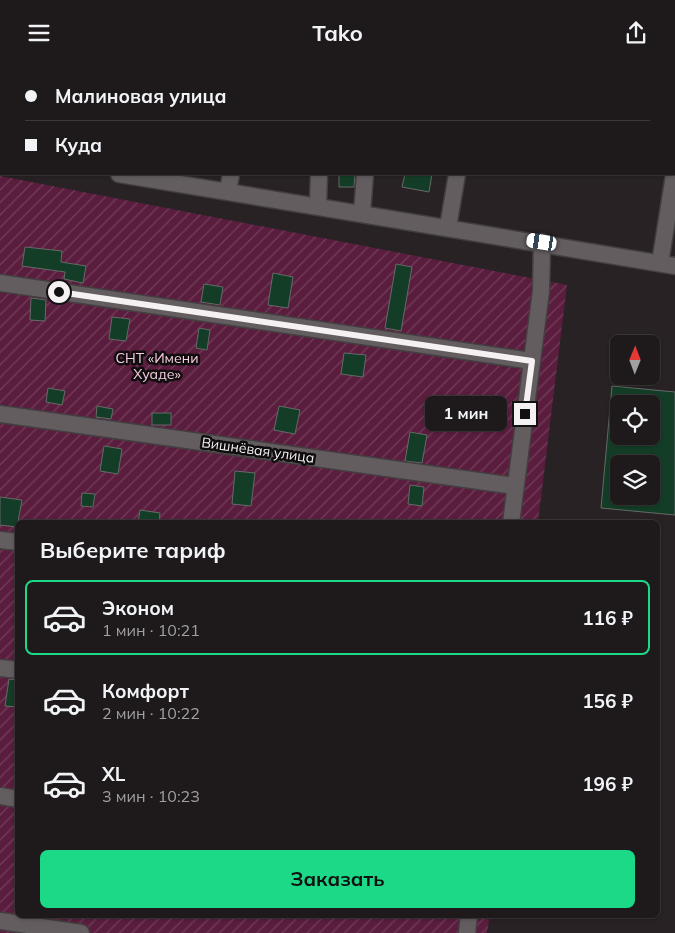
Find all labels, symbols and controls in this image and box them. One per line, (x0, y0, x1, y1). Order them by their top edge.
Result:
icon: menu (25, 19, 53, 47)
text: Tako (312, 19, 363, 47)
icon: share (622, 19, 650, 47)
text: Малиновая улица (55, 84, 227, 108)
text: Куда (55, 133, 102, 157)
car (526, 232, 557, 252)
route start (48, 281, 70, 303)
north arrow (610, 335, 660, 385)
map controls (610, 335, 660, 505)
park label: СНТ «Имени Хуаде» (116, 349, 198, 383)
button: locate (610, 395, 660, 445)
callout: 1 мин (425, 397, 508, 431)
text: 1 мин (444, 403, 488, 423)
route end (514, 403, 536, 425)
street label: Вишнёвая улица (200, 433, 316, 467)
button: layers (610, 455, 660, 505)
text: Выберите тариф (40, 536, 226, 564)
icon: car (42, 595, 87, 640)
text: Эконом (102, 596, 174, 620)
text: 116 ₽ (582, 606, 633, 630)
text: 1 мин · 10:21 (102, 620, 200, 640)
icon: car (42, 678, 87, 723)
text: Комфорт (102, 679, 189, 703)
text: 156 ₽ (582, 689, 633, 713)
text: 2 мин · 10:22 (102, 703, 200, 723)
icon: car (42, 761, 87, 806)
text: XL (102, 762, 125, 786)
text: 196 ₽ (582, 772, 633, 796)
text: 3 мин · 10:23 (102, 786, 200, 806)
button: Заказать (40, 850, 635, 908)

